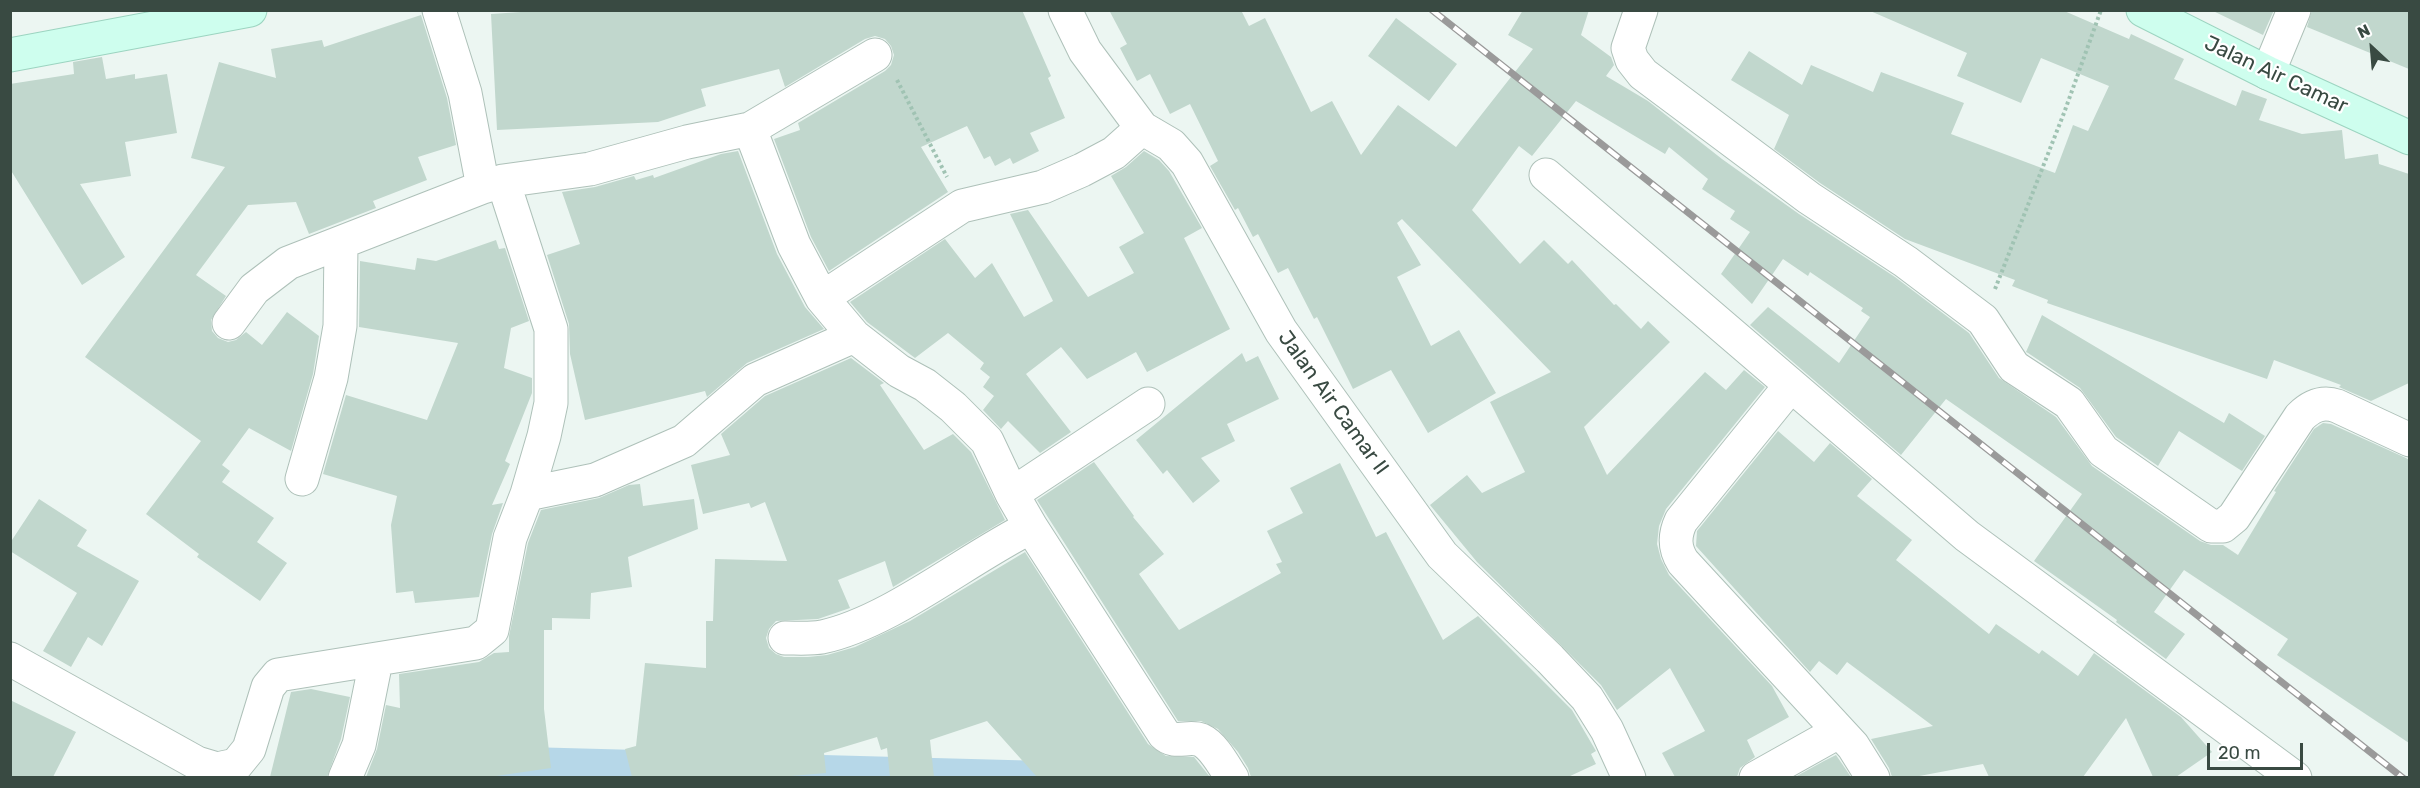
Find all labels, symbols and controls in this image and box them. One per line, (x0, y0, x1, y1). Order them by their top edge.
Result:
north arrow (2342, 18, 2402, 78)
text: N (2355, 20, 2373, 42)
street label: Jalan Air Camar (2200, 31, 2352, 119)
street label: Jalan Air Camar II (1272, 326, 1394, 480)
scale bar (2210, 731, 2306, 769)
text: 20 m (2218, 742, 2260, 764)

